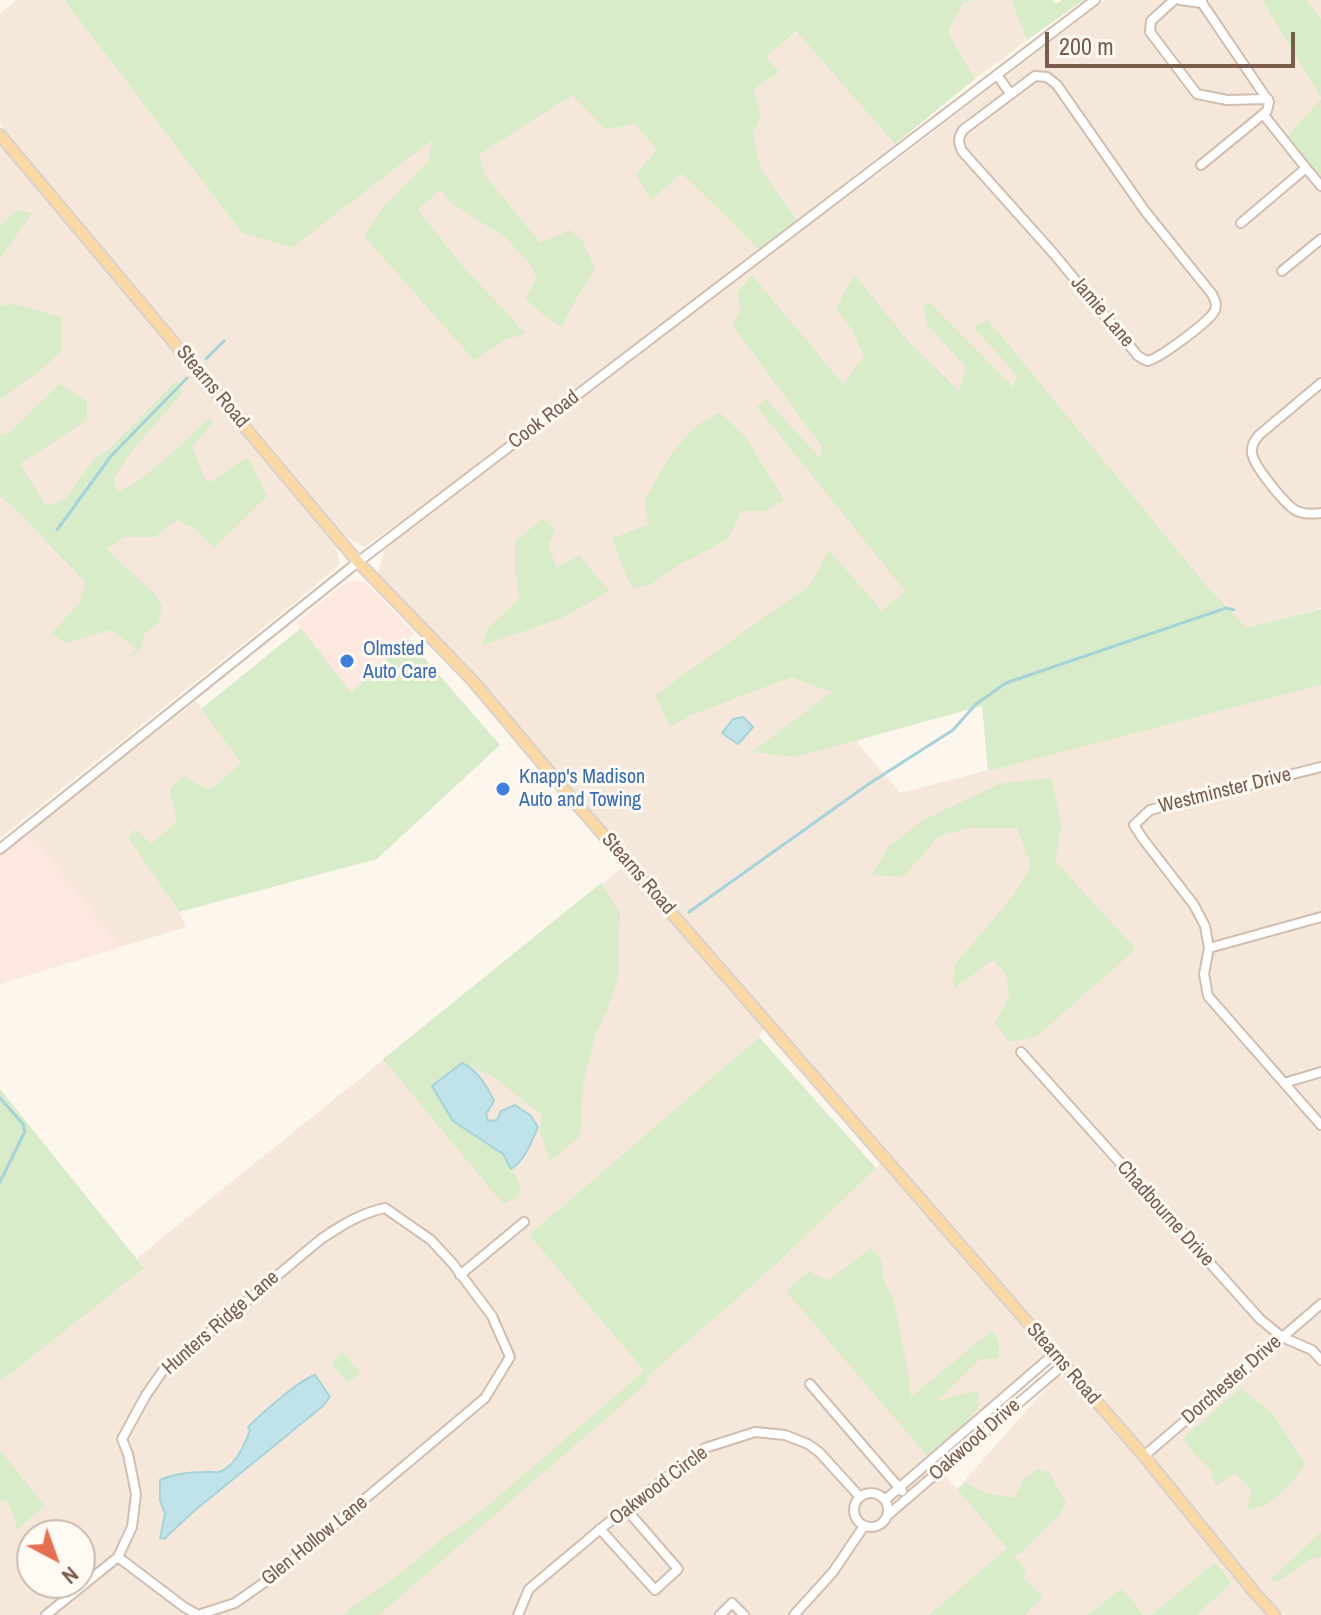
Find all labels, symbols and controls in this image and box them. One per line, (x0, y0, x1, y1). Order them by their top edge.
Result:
scale bar (1049, 16, 1299, 66)
text: 200 m (1059, 30, 1114, 62)
street label: Jamie Lane (1065, 271, 1139, 353)
street label: Stearns Road (171, 341, 253, 433)
street label: Cook Road (504, 386, 584, 454)
place label: Olmsted Auto Care (363, 638, 437, 685)
marker: Olmsted Auto Care (338, 652, 356, 670)
street label: Westminster Drive (1156, 763, 1294, 819)
place label: Knapp's Madison Auto and Towing (519, 766, 645, 813)
marker: Knapp's Madison Auto and Towing (494, 780, 512, 798)
street label: Stearns Road (596, 828, 680, 920)
street label: Chadbourne Drive (1111, 1156, 1219, 1272)
street label: Hunters Ridge Lane (158, 1266, 284, 1380)
street label: Stearns Road (1021, 1318, 1105, 1410)
street label: Dorchester Drive (1177, 1330, 1287, 1430)
street label: Oakwood Drive (924, 1394, 1026, 1486)
street label: Oakwood Circle (605, 1441, 713, 1531)
street label: Glen Hollow Lane (257, 1491, 373, 1591)
north arrow (16, 1519, 96, 1599)
text: N (56, 1560, 85, 1591)

